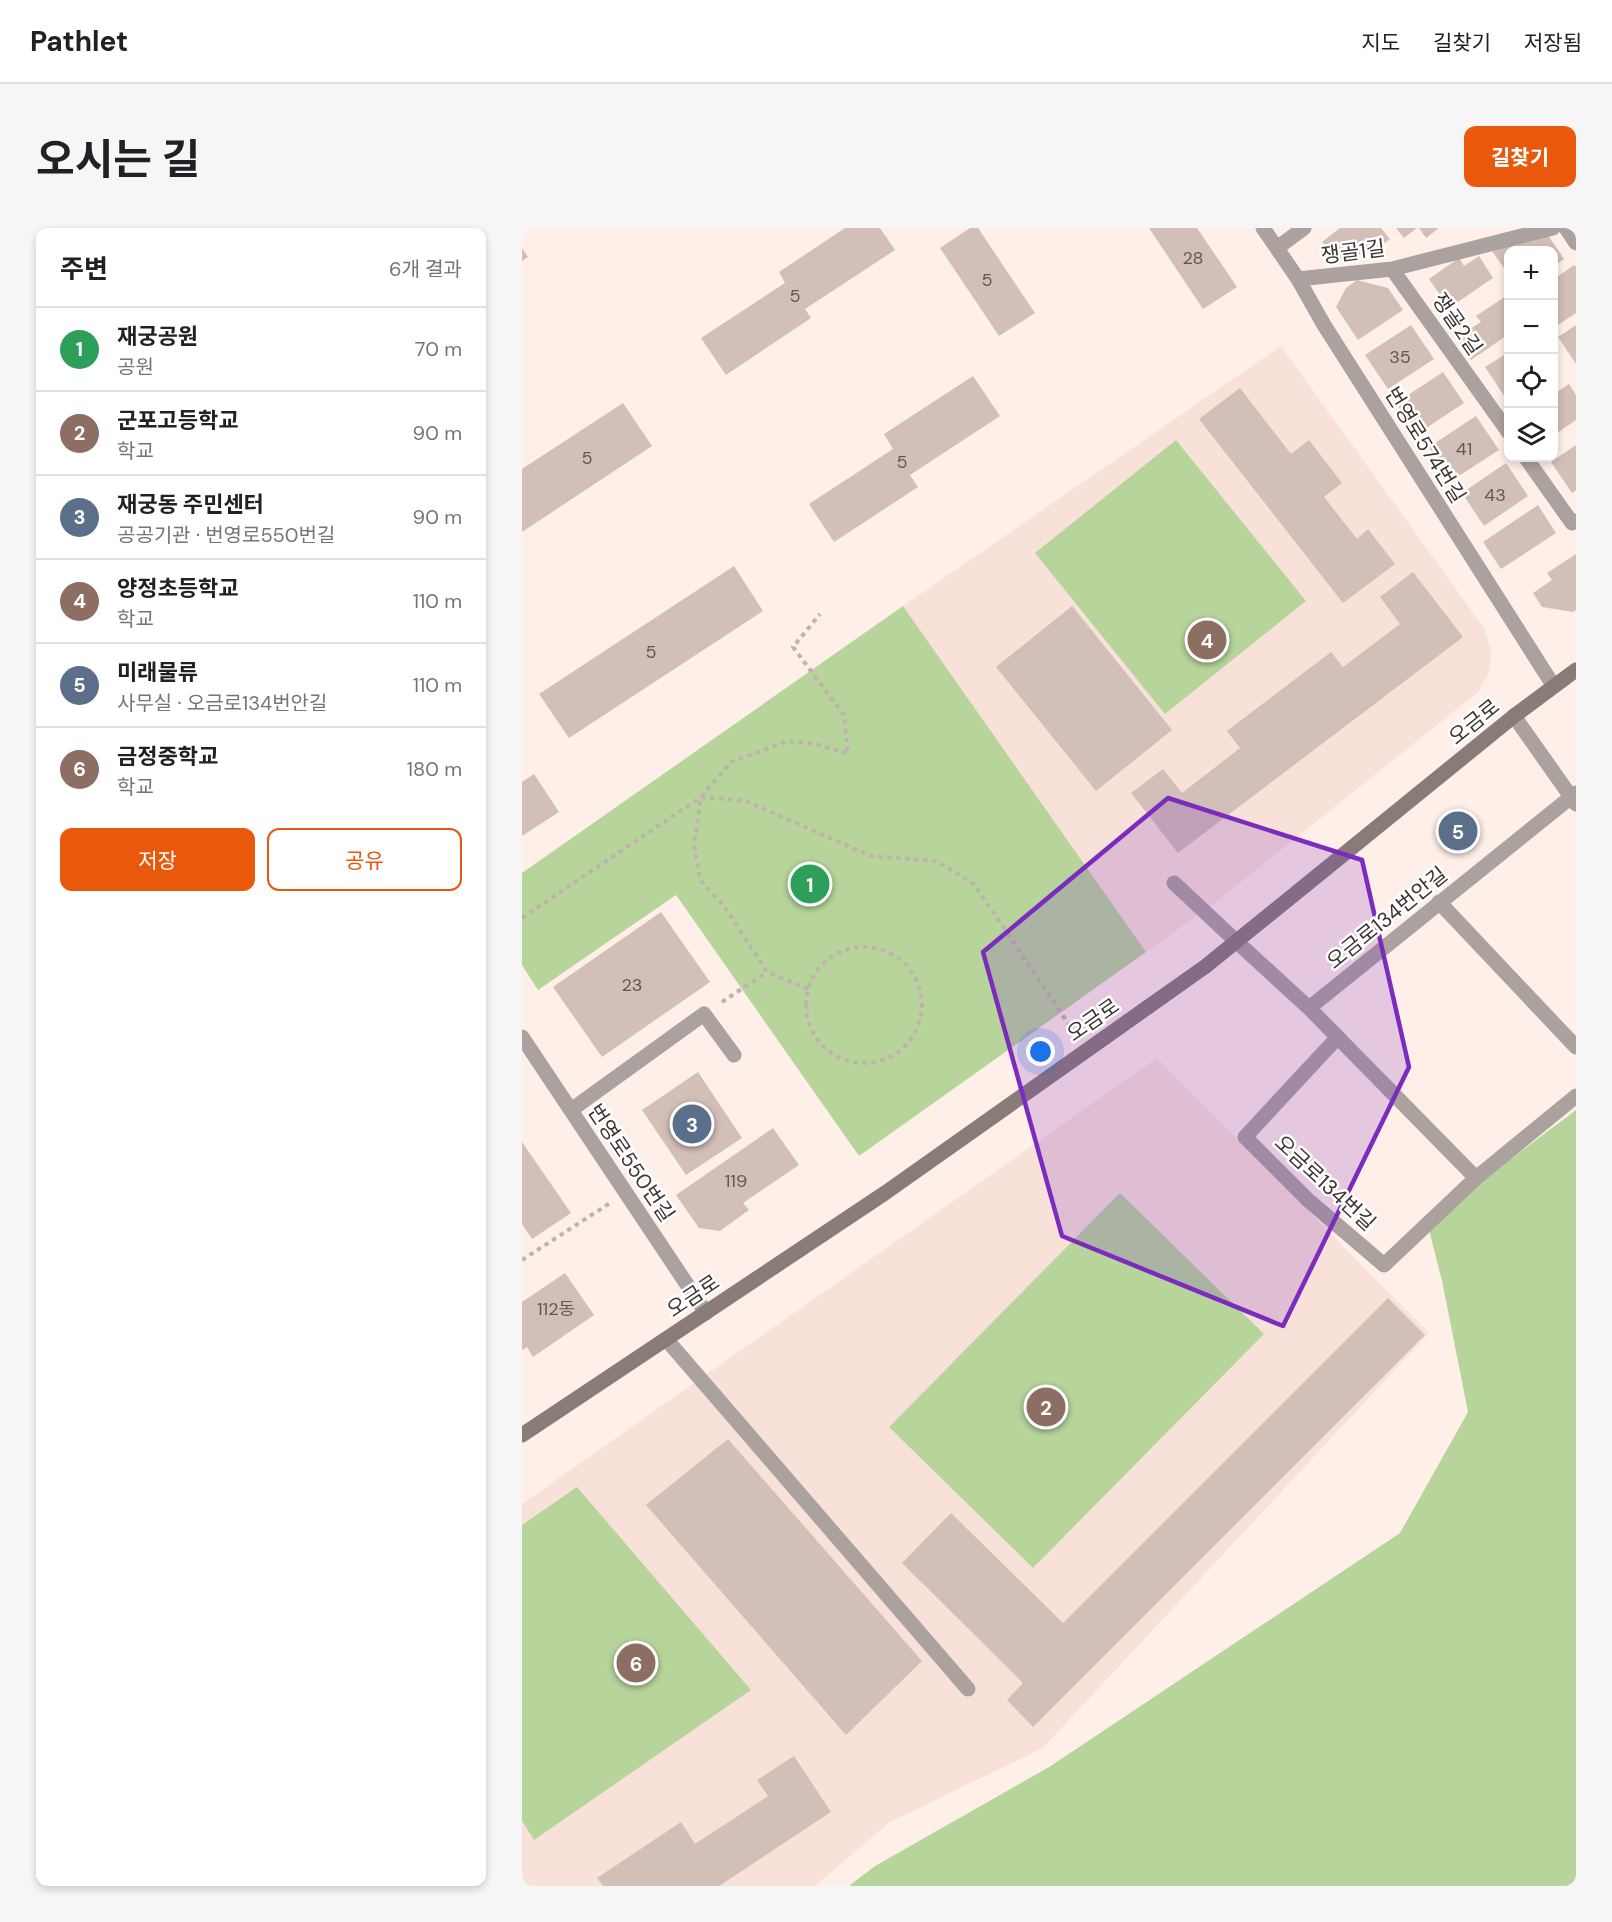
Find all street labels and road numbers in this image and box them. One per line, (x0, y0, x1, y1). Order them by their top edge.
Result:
street label: 쟁골1길 (1319, 234, 1387, 270)
street label: 쟁골2길 (1425, 287, 1489, 361)
street label: 번영로574번길 (1378, 382, 1472, 508)
street label: 오금로 (1443, 693, 1505, 751)
street label: 오금로134번안길 (1321, 861, 1453, 975)
street label: 오금로 (1061, 992, 1125, 1048)
street label: 번영로550번길 (581, 1099, 681, 1227)
street label: 오금로134번길 (1269, 1129, 1381, 1237)
street label: 오금로 (661, 1268, 725, 1324)

